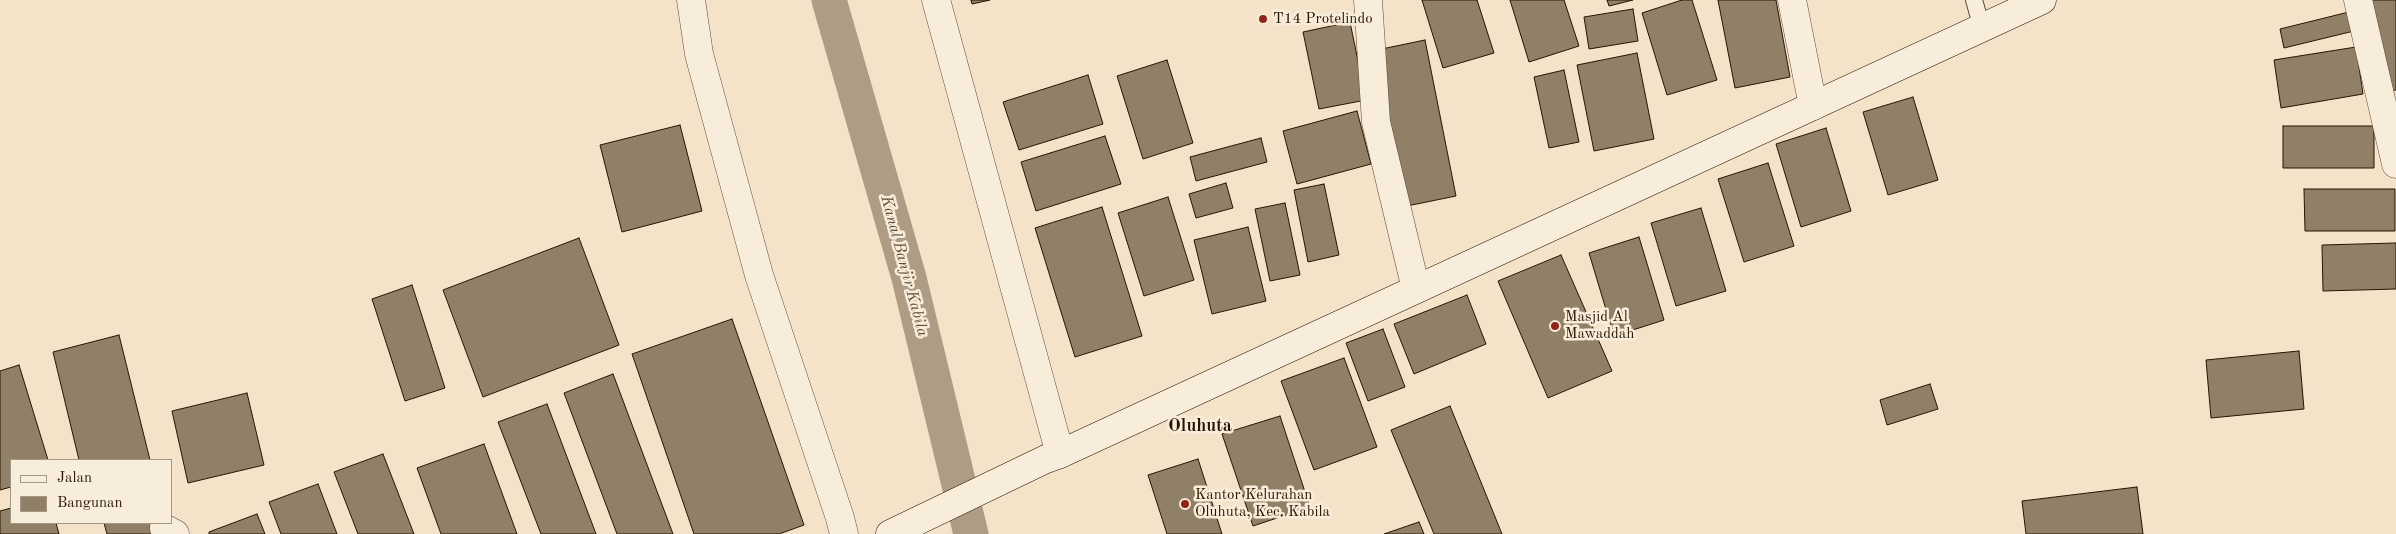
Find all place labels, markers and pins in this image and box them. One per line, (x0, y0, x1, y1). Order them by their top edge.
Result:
place label: T14 Protelindo (1273, 10, 1373, 28)
marker: T14 Protelindo (1257, 13, 1269, 25)
place label: Masjid Al Mawaddah (1565, 308, 1634, 343)
marker: Masjid Al Mawaddah (1549, 320, 1561, 332)
place label: Kantor Kelurahan Oluhuta, Kec. Kabila (1195, 486, 1330, 521)
marker: Kantor Kelurahan Oluhuta, Kec. Kabila (1179, 498, 1191, 510)

